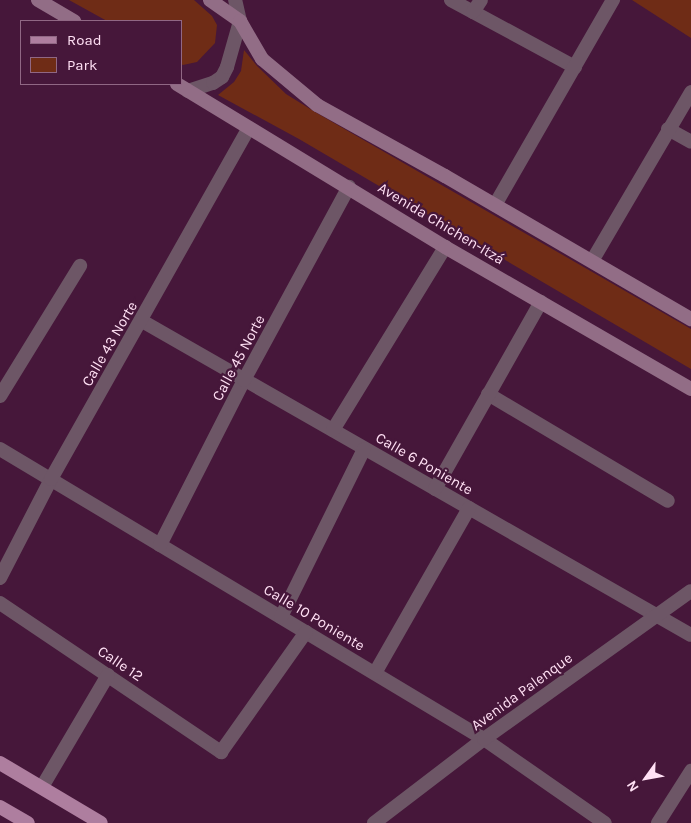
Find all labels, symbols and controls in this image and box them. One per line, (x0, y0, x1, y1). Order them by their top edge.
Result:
legend (20, 20, 182, 85)
text: Road (67, 31, 102, 49)
text: Park (67, 56, 97, 74)
street label: Avenida Chichen-Itzá (374, 179, 508, 269)
street label: Calle 43 Norte (78, 298, 142, 390)
street label: Calle 45 Norte (209, 312, 269, 404)
street label: Calle 6 Poniente (372, 429, 476, 499)
street label: Calle 10 Poniente (260, 581, 368, 655)
street label: Calle 12 (94, 642, 146, 686)
street label: Avenida Palenque (468, 649, 576, 735)
north arrow (621, 753, 671, 803)
text: N (623, 777, 643, 795)

